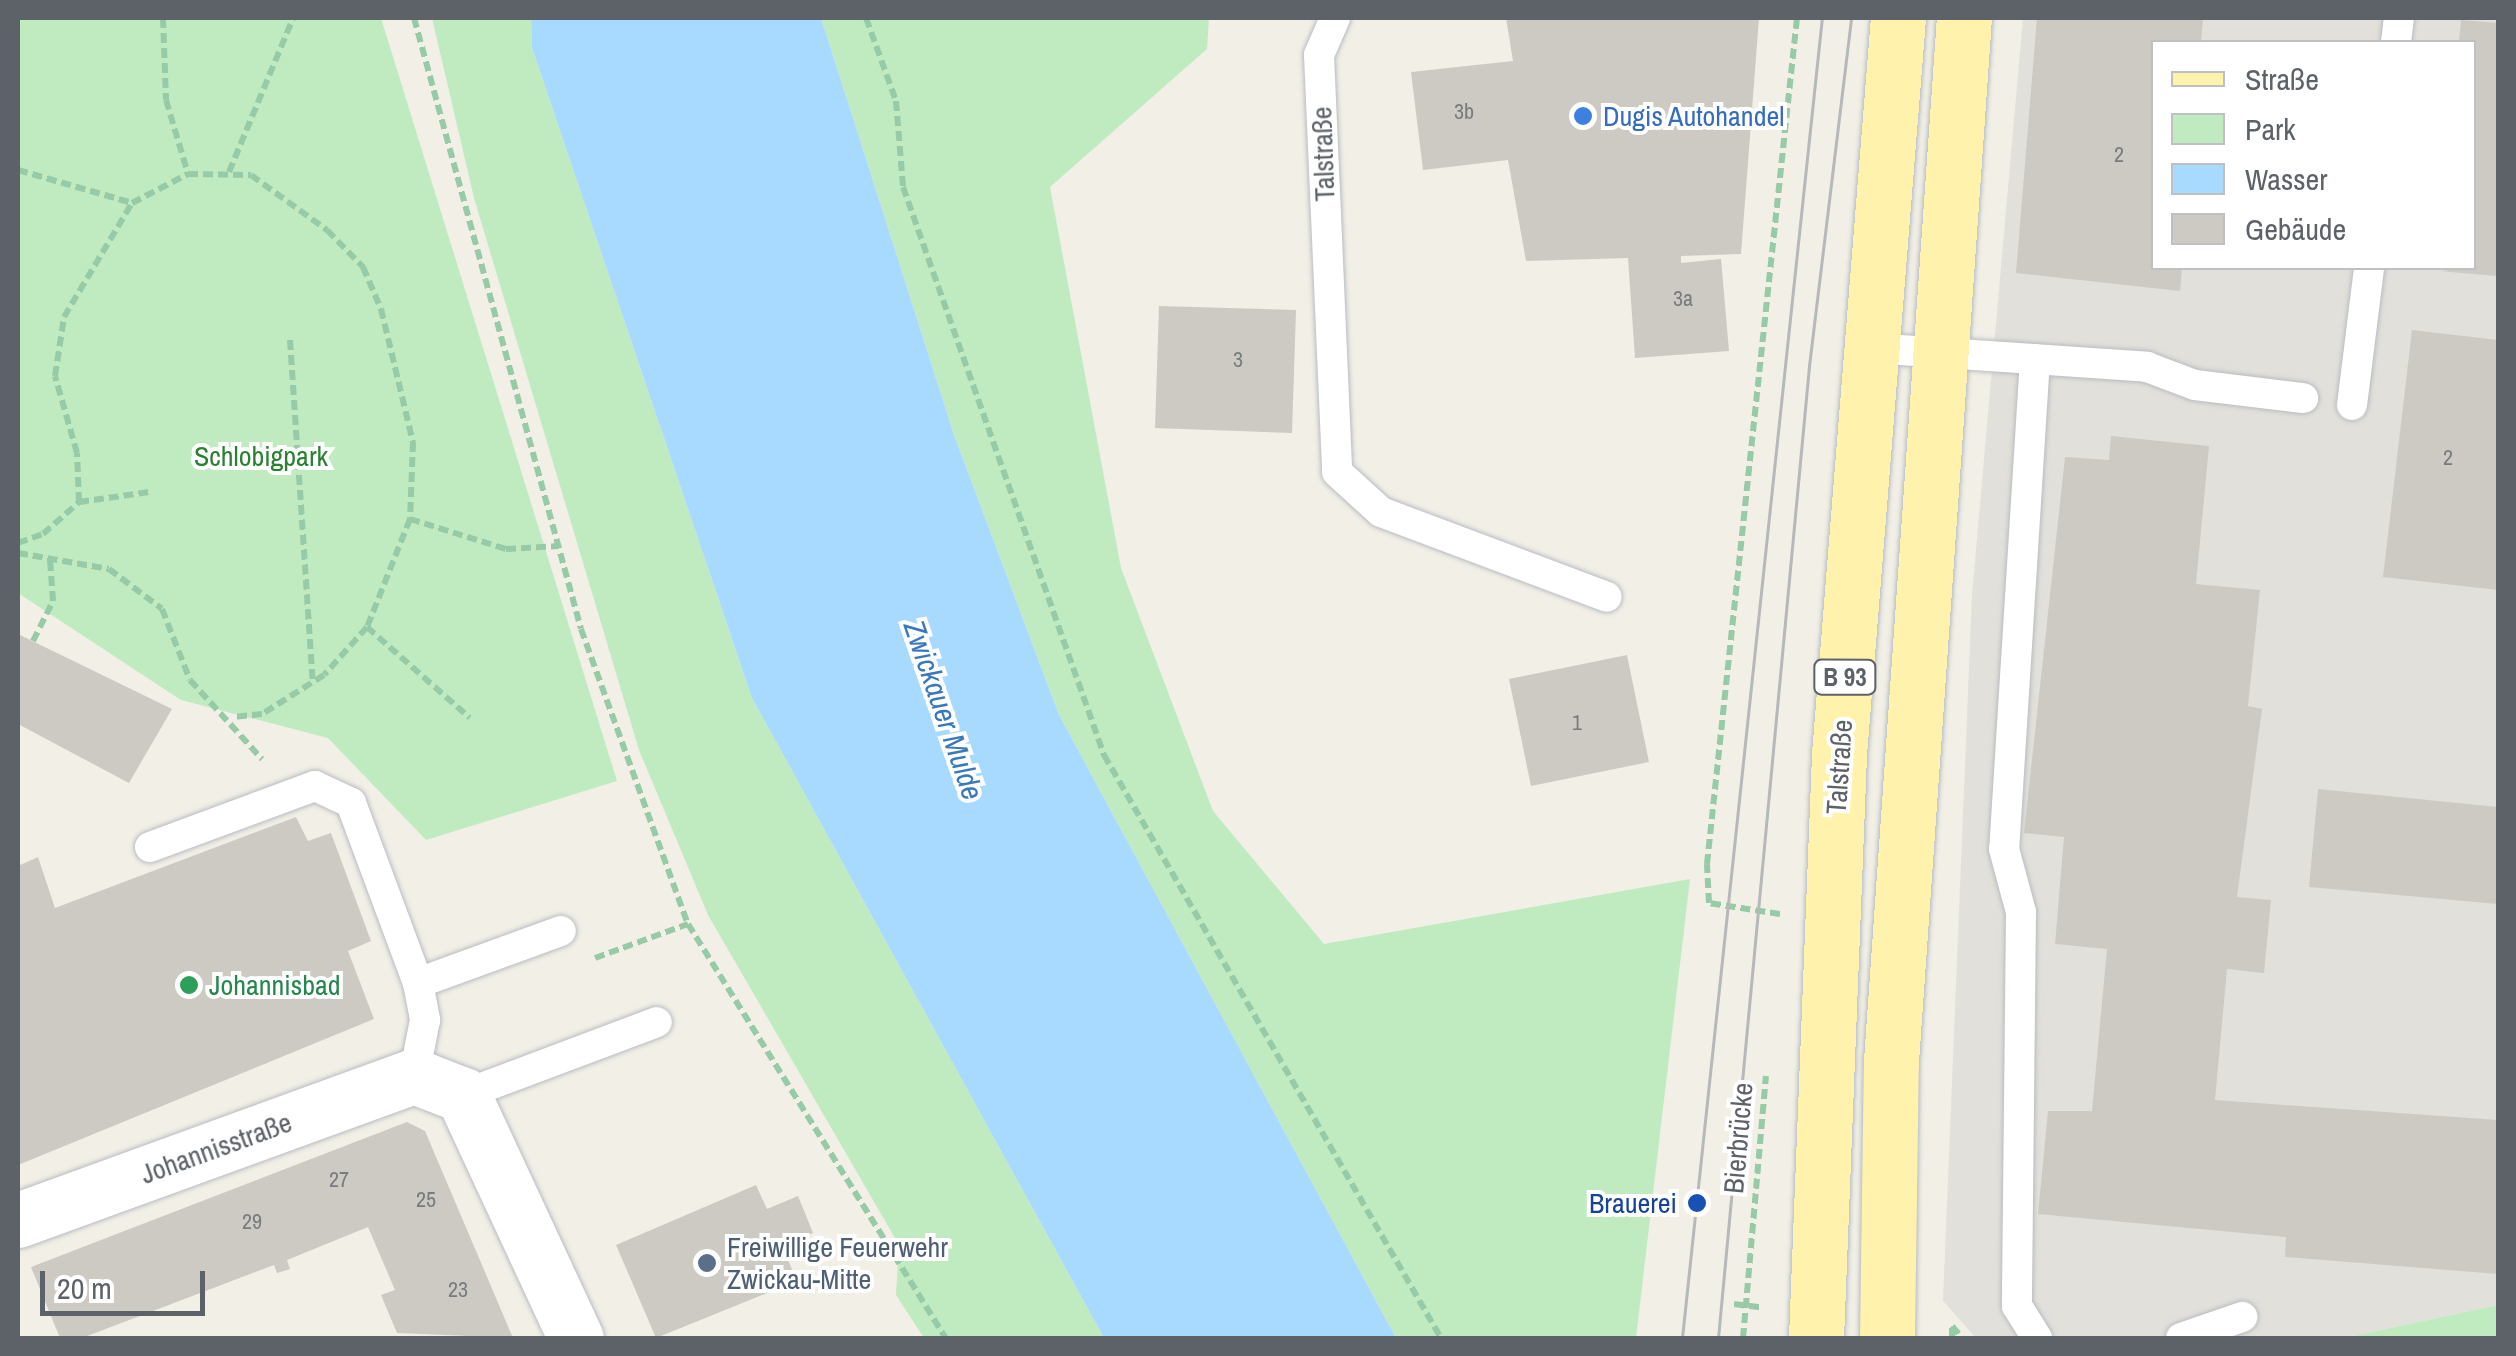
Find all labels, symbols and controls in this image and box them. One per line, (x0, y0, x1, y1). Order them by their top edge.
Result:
legend (2151, 40, 2476, 270)
text: Straße (2245, 59, 2319, 99)
house number: 3b (1454, 99, 1474, 125)
place label: Dugis Autohandel (1603, 99, 1786, 133)
marker: Dugis Autohandel (1572, 105, 1594, 127)
street label: Talstraße (1305, 106, 1341, 202)
text: Park (2245, 109, 2296, 149)
house number: 2 (2114, 142, 2124, 168)
text: Wasser (2245, 159, 2327, 199)
text: Gebäude (2245, 209, 2346, 249)
house number: 3a (1673, 286, 1693, 312)
house number: 3 (1233, 347, 1243, 373)
park label: Schlobigpark (194, 439, 328, 473)
house number: 2 (2443, 445, 2453, 471)
water label: Zwickauer Mulde (896, 616, 992, 804)
road number: B 93 (1812, 657, 1878, 697)
house number: 1 (1572, 710, 1582, 736)
street label: Talstraße (1819, 719, 1859, 815)
place label: Johannisbad (209, 968, 340, 1002)
marker: Johannisbad (178, 974, 200, 996)
street label: Bierbrücke (1716, 1081, 1760, 1195)
street label: Johannisstraße (136, 1105, 296, 1191)
house number: 27 (329, 1167, 349, 1193)
place label: Brauerei (1589, 1186, 1677, 1220)
house number: 25 (416, 1187, 436, 1213)
marker: Brauerei (1686, 1192, 1708, 1214)
house number: 29 (242, 1209, 262, 1235)
place label: Freiwillige Feuerwehr Zwickau-Mitte (727, 1230, 948, 1296)
scale bar (45, 1251, 210, 1313)
marker: Freiwillige Feuerwehr Zwickau-Mitte (696, 1252, 718, 1274)
text: 20 m (57, 1268, 112, 1308)
house number: 23 (448, 1277, 468, 1303)

